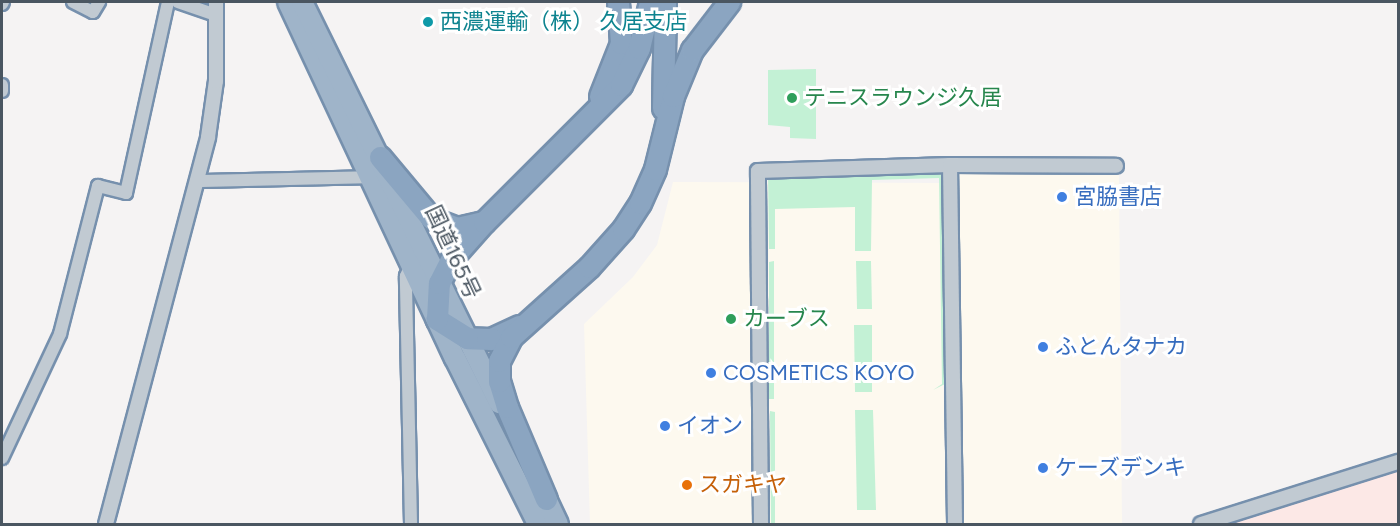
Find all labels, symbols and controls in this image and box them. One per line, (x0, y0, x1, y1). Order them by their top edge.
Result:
place label: 西濃運輸（株） 久居支店 (440, 9, 687, 35)
marker: 西濃運輸（株） 久居支店 (421, 15, 435, 29)
place label: テニスラウンジ久居 (804, 85, 1002, 111)
marker: テニスラウンジ久居 (785, 91, 799, 105)
place label: 宮脇書店 (1074, 184, 1162, 210)
marker: 宮脇書店 (1055, 190, 1069, 204)
street label: 国道165号 (420, 201, 486, 303)
place label: カーブス (743, 306, 831, 332)
marker: カーブス (724, 312, 738, 326)
place label: ふとんタナカ (1055, 334, 1187, 360)
marker: ふとんタナカ (1036, 340, 1050, 354)
place label: COSMETICS KOYO (723, 360, 915, 386)
marker: COSMETICS KOYO (704, 366, 718, 380)
place label: イオン (677, 413, 743, 439)
marker: イオン (658, 419, 672, 433)
place label: ケーズデンキ (1055, 455, 1187, 481)
marker: ケーズデンキ (1036, 461, 1050, 475)
place label: スガキヤ (699, 472, 787, 498)
marker: スガキヤ (680, 478, 694, 492)

